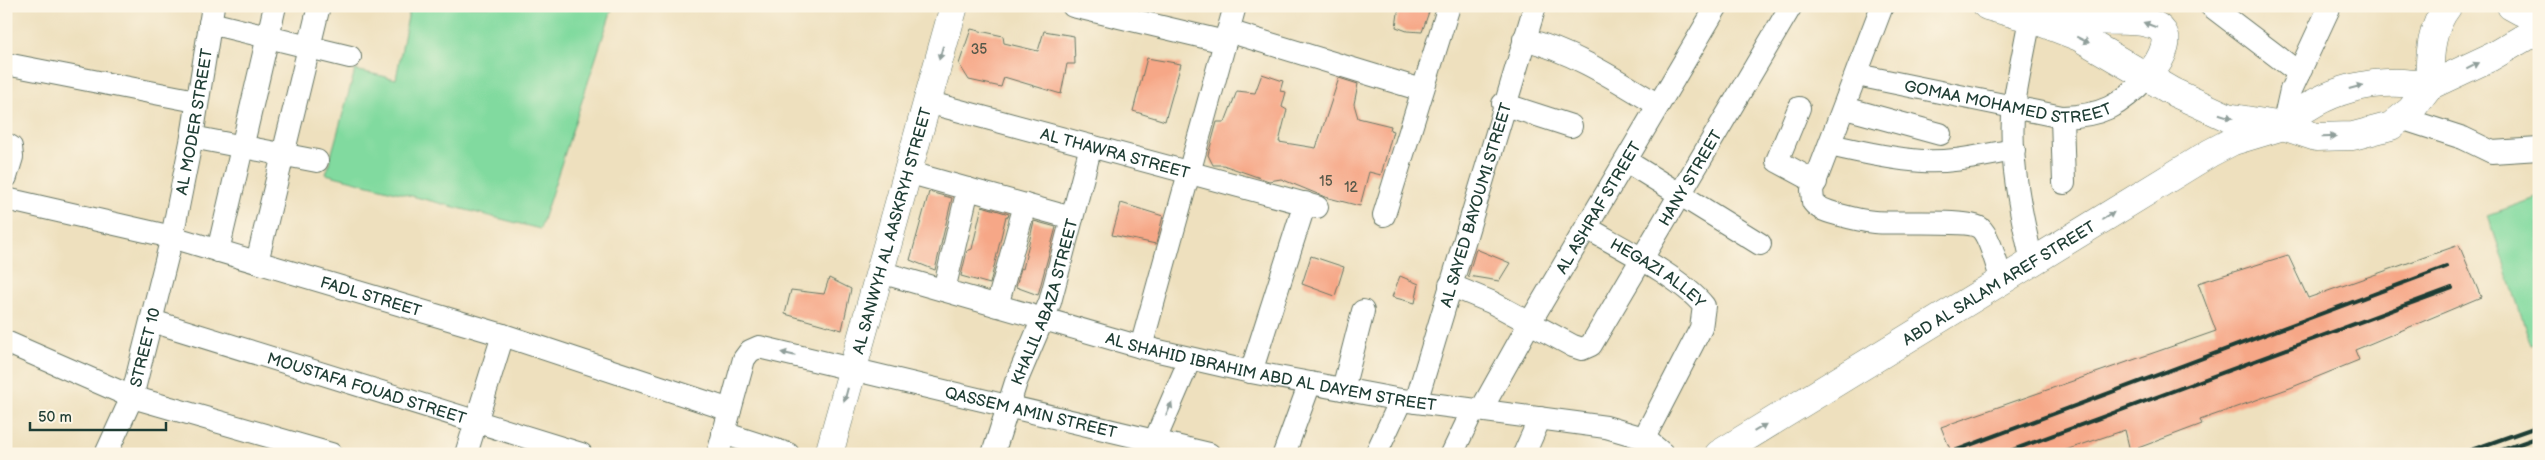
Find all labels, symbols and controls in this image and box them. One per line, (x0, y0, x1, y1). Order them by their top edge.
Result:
one-way arrow (2142, 21, 2157, 29)
one-way arrow (2076, 36, 2090, 44)
house number: 35 (971, 41, 987, 58)
one-way arrow (936, 46, 944, 61)
street label: AL MODER STREET (173, 47, 217, 197)
one-way arrow (2466, 62, 2480, 70)
street label: GOMAA MOHAMED STREET (1903, 77, 2115, 128)
one-way arrow (2348, 83, 2363, 91)
street label: AL SAYED BAYOUMI STREET (1437, 100, 1517, 310)
street label: AL SANWYH AL AASKRYH STREET (849, 105, 936, 356)
one-way arrow (2219, 112, 2234, 120)
street label: AL THAWRA STREET (1038, 125, 1192, 183)
street label: HANY STREET (1655, 127, 1727, 230)
one-way arrow (2322, 133, 2338, 141)
street label: AL ASHRAF STREET (1553, 138, 1646, 278)
house number: 15 (1319, 173, 1333, 190)
house number: 12 (1344, 179, 1359, 196)
one-way arrow (2101, 211, 2114, 220)
street label: KHALIL ABAZA STREET (1008, 217, 1083, 388)
street label: ABD AL SALAM AREF STREET (1900, 217, 2100, 350)
street label: HEGAZI ALLEY (1607, 235, 1709, 312)
street label: FADL STREET (318, 273, 424, 321)
street label: STREET 10 (127, 306, 165, 389)
street label: AL SHAHID IBRAHIM ABD AL DAYEM STREET (1103, 329, 1438, 416)
street label: MOUSTAFA FOUAD STREET (265, 349, 469, 429)
one-way arrow (781, 350, 796, 358)
street label: QASSEM AMIN STREET (943, 384, 1119, 443)
one-way arrow (841, 388, 849, 403)
scale bar (30, 400, 166, 432)
one-way arrow (1165, 402, 1173, 416)
text: 50 m (38, 408, 72, 427)
one-way arrow (1754, 424, 1767, 433)

